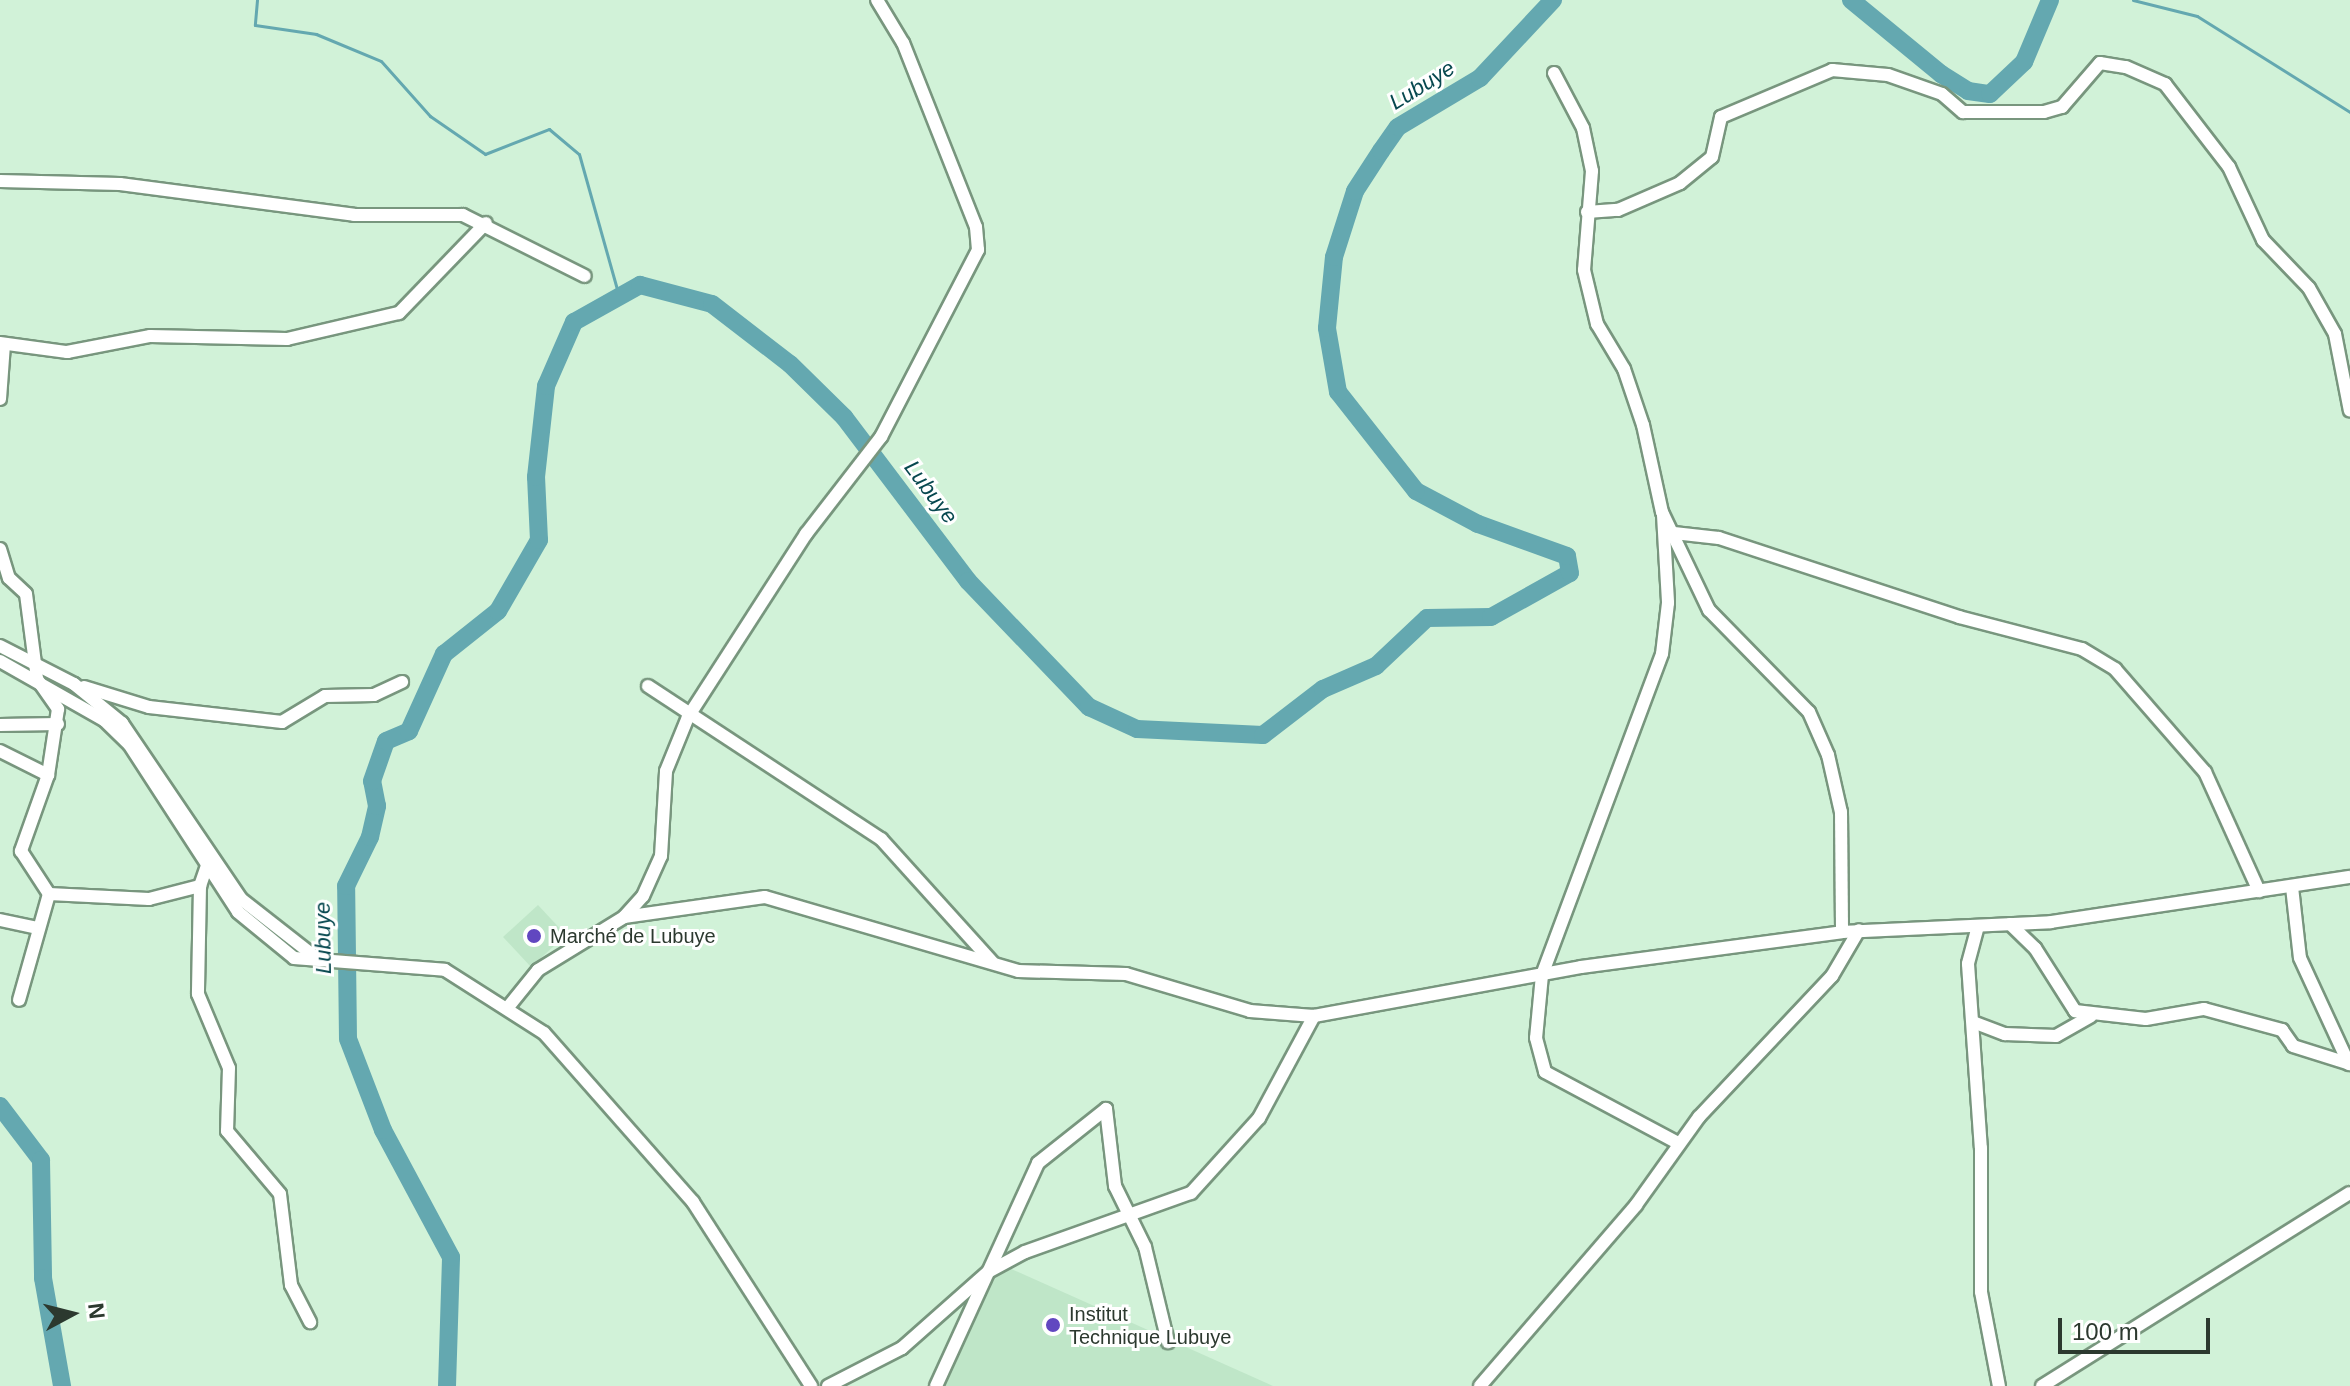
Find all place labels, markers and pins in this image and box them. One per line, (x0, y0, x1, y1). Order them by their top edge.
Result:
place label: Marché de Lubuye (550, 924, 716, 948)
marker: Marché de Lubuye (525, 927, 543, 945)
place label: Institut Technique Lubuye (1069, 1302, 1231, 1349)
marker: Institut Technique Lubuye (1044, 1316, 1062, 1334)

